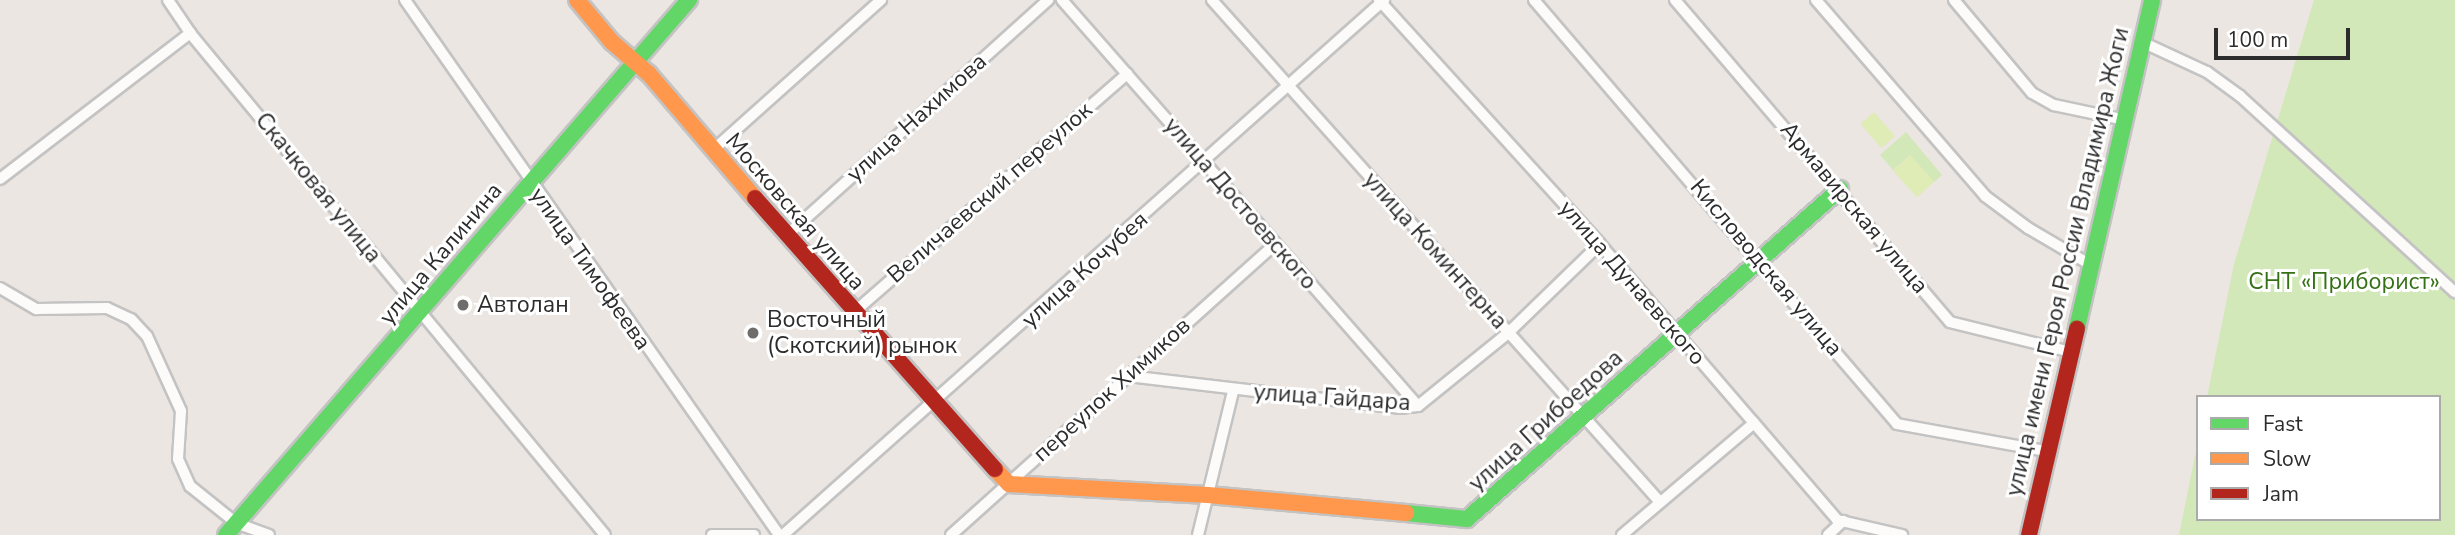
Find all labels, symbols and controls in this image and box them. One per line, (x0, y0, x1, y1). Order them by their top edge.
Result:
scale bar (2217, 14, 2354, 58)
street label: улица имени Героя России Владимира Жоги (2001, 25, 2135, 499)
text: 100 m (2227, 26, 2288, 54)
street label: улица Нахимова (841, 48, 993, 188)
street label: Величаевский переулок (882, 97, 1098, 289)
street label: Скачковая улица (249, 107, 387, 269)
street label: улица Достоевского (1158, 112, 1322, 296)
street label: Армавирская улица (1774, 117, 1934, 299)
street label: Московская улица (719, 128, 871, 296)
street label: улица Коминтерна (1357, 167, 1513, 335)
street label: Кисловодская улица (1684, 174, 1848, 362)
street label: улица Калинина (374, 177, 508, 331)
street label: улица Тимофеева (524, 182, 656, 356)
street label: улица Дунаевского (1553, 195, 1711, 371)
street label: улица Кочубея (1016, 206, 1154, 334)
park label: СНТ «Приборист» (2248, 268, 2440, 296)
place label: Автолан (477, 291, 569, 319)
marker: Автолан (455, 297, 471, 313)
place label: Восточный (Скотский) рынок (767, 306, 957, 360)
street label: переулок Химиков (1028, 312, 1196, 468)
marker: Восточный (Скотский) рынок (745, 325, 761, 341)
street label: улица Грибоедова (1463, 345, 1629, 497)
street label: улица Гайдара (1253, 379, 1411, 417)
legend (2196, 395, 2441, 521)
text: Fast (2263, 410, 2303, 438)
text: Slow (2263, 445, 2311, 473)
text: Jam (2263, 480, 2299, 508)

